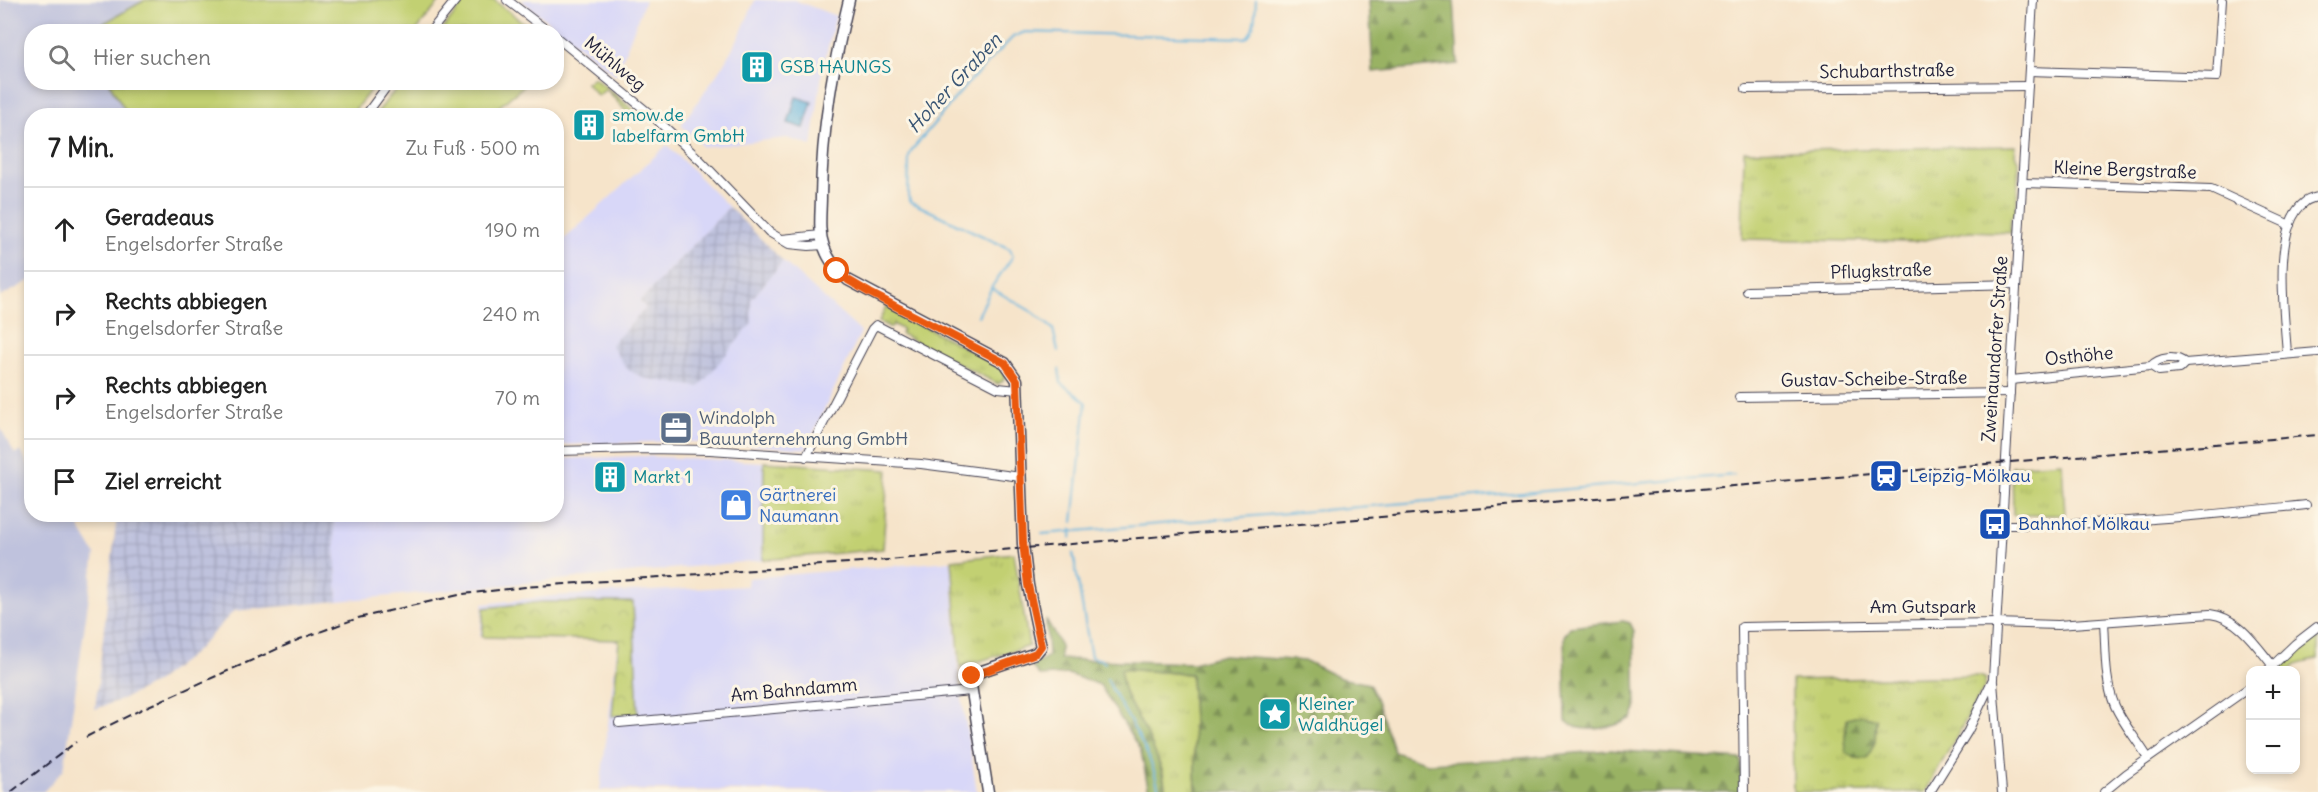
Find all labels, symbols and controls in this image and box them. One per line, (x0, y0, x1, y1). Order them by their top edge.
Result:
search box (24, 24, 564, 90)
water label: Hoher Graben (901, 27, 1007, 138)
street label: Mühlweg (580, 31, 651, 96)
icon: search (45, 41, 78, 74)
text: Hier suchen (93, 43, 211, 71)
building icon: GSB HAUNGS (739, 49, 775, 85)
place label: GSB HAUNGS (780, 55, 891, 78)
street label: Schubarthstraße (1819, 58, 1955, 83)
place label: smow.de labelfarm GmbH (612, 103, 745, 147)
building icon: smow.de labelfarm GmbH (571, 107, 607, 143)
text: 7 Min. (48, 131, 114, 164)
text: Zu Fuß · 500 m (405, 135, 540, 160)
street label: Kleine Bergstraße (2053, 156, 2197, 183)
text: Geradeaus (105, 203, 214, 231)
icon: ahead (48, 213, 81, 246)
text: 190 m (485, 217, 540, 242)
text: Engelsdorfer Straße (105, 231, 283, 256)
street label: Zweinaundorfer Straße (1977, 255, 2012, 443)
route start (823, 257, 849, 283)
street label: Pflugkstraße (1830, 257, 1932, 284)
text: Rechts abbiegen (105, 287, 267, 315)
icon: right (48, 297, 81, 330)
text: 240 m (482, 301, 540, 326)
text: Engelsdorfer Straße (105, 315, 283, 340)
street label: Osthöhe (2044, 340, 2114, 371)
street label: Gustav-Scheibe-Straße (1781, 365, 1967, 392)
text: Rechts abbiegen (105, 371, 267, 399)
icon: right (48, 381, 81, 414)
text: 70 m (495, 385, 540, 410)
text: Engelsdorfer Straße (105, 399, 283, 424)
place label: Windolph Bauunternehmung GmbH (699, 406, 908, 450)
office icon: Windolph Bauunternehmung GmbH (658, 410, 694, 446)
station icon: Leipzig-Mölkau (1868, 458, 1904, 494)
building icon: Markt 1 (592, 459, 628, 495)
place label: Leipzig-Mölkau (1909, 464, 2031, 487)
icon: arrive (48, 465, 81, 498)
place label: Markt 1 (633, 465, 692, 488)
text: Ziel erreicht (105, 467, 222, 495)
place label: Gärtnerei Naumann (759, 483, 839, 527)
shop icon: Gärtnerei Naumann (718, 487, 754, 523)
bus stop icon: Bahnhof Mölkau (1977, 506, 2013, 542)
place label: Bahnhof Mölkau (2018, 512, 2150, 535)
street label: Am Gutspark (1870, 595, 1976, 618)
route end (958, 662, 984, 688)
map controls (2246, 666, 2300, 774)
button: + (2246, 666, 2300, 720)
street label: Am Bahndamm (730, 672, 858, 706)
place label: Kleiner Waldhügel (1298, 692, 1383, 736)
place icon: Kleiner Waldhügel (1257, 696, 1293, 732)
button: − (2246, 720, 2300, 774)

